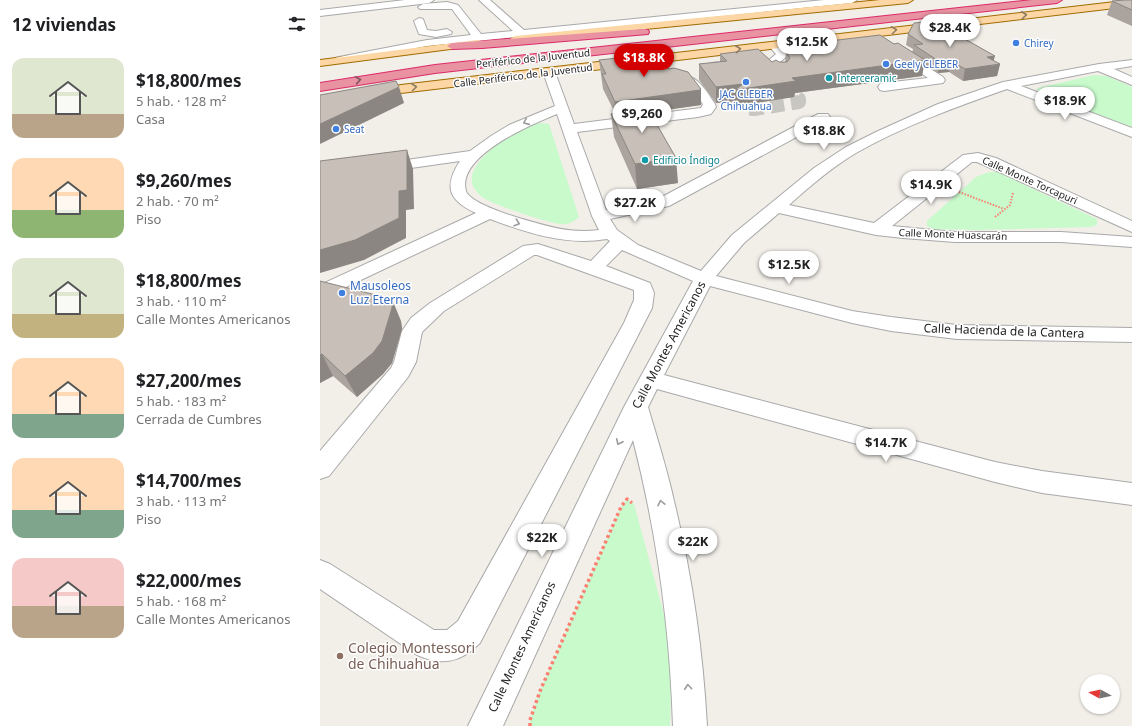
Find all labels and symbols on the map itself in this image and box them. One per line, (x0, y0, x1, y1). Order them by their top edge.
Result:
one-way arrow (1020, 11, 1027, 20)
pin: $28.4K (917, 14, 983, 48)
one-way arrow (891, 26, 897, 35)
pin: $12.5K (774, 28, 840, 62)
place label: Chirey (1024, 36, 1054, 50)
marker: Chirey (1011, 38, 1021, 48)
pin: $18.8K (611, 44, 677, 78)
street label: Periférico de la Juventud (475, 45, 591, 71)
one-way arrow (735, 45, 741, 54)
place label: Geely CLEBER (894, 57, 959, 71)
marker: Geely CLEBER (881, 59, 891, 69)
street label: Calle Periférico de la Juventud (453, 60, 593, 90)
place label: Interceramic (837, 71, 897, 85)
marker: Interceramic (824, 73, 834, 83)
one-way arrow (355, 76, 362, 85)
marker: JAC CLEBER Chihuahua (741, 77, 751, 87)
one-way arrow (411, 83, 417, 92)
place label: JAC CLEBER Chihuahua (718, 87, 773, 113)
pin: $18.9K (1032, 87, 1098, 121)
pin: $9,260 (609, 100, 675, 134)
pin: $18.8K (791, 117, 857, 151)
one-way arrow (522, 118, 529, 126)
place label: Seat (344, 122, 365, 136)
marker: Seat (331, 124, 341, 134)
place label: Edificio Índigo (653, 153, 720, 167)
street label: Calle Monte Torcapuri (980, 153, 1080, 207)
marker: Edificio Índigo (640, 155, 650, 165)
pin: $14.9K (898, 171, 964, 205)
pin: $27.2K (602, 189, 668, 223)
one-way arrow (513, 218, 520, 227)
street label: Calle Monte Huascarán (898, 225, 1008, 243)
pin: $12.5K (756, 251, 822, 285)
place label: Mausoleos Luz Eterna (350, 277, 411, 308)
street label: Calle Montes Americanos (628, 278, 710, 412)
marker: Mausoleos Luz Eterna (337, 288, 347, 298)
street label: Calle Hacienda de la Cantera (923, 319, 1085, 342)
pin: $14.7K (853, 429, 919, 463)
one-way arrow (616, 438, 624, 446)
one-way arrow (658, 500, 666, 506)
pin: $22K (518, 524, 566, 558)
pin: $22K (669, 528, 717, 562)
street label: Calle Montes Americanos (484, 578, 559, 715)
place label: Colegio Montessori de Chihuahua (348, 638, 475, 673)
marker: Colegio Montessori de Chihuahua (335, 651, 345, 661)
north arrow (1080, 674, 1120, 714)
one-way arrow (683, 684, 692, 690)

